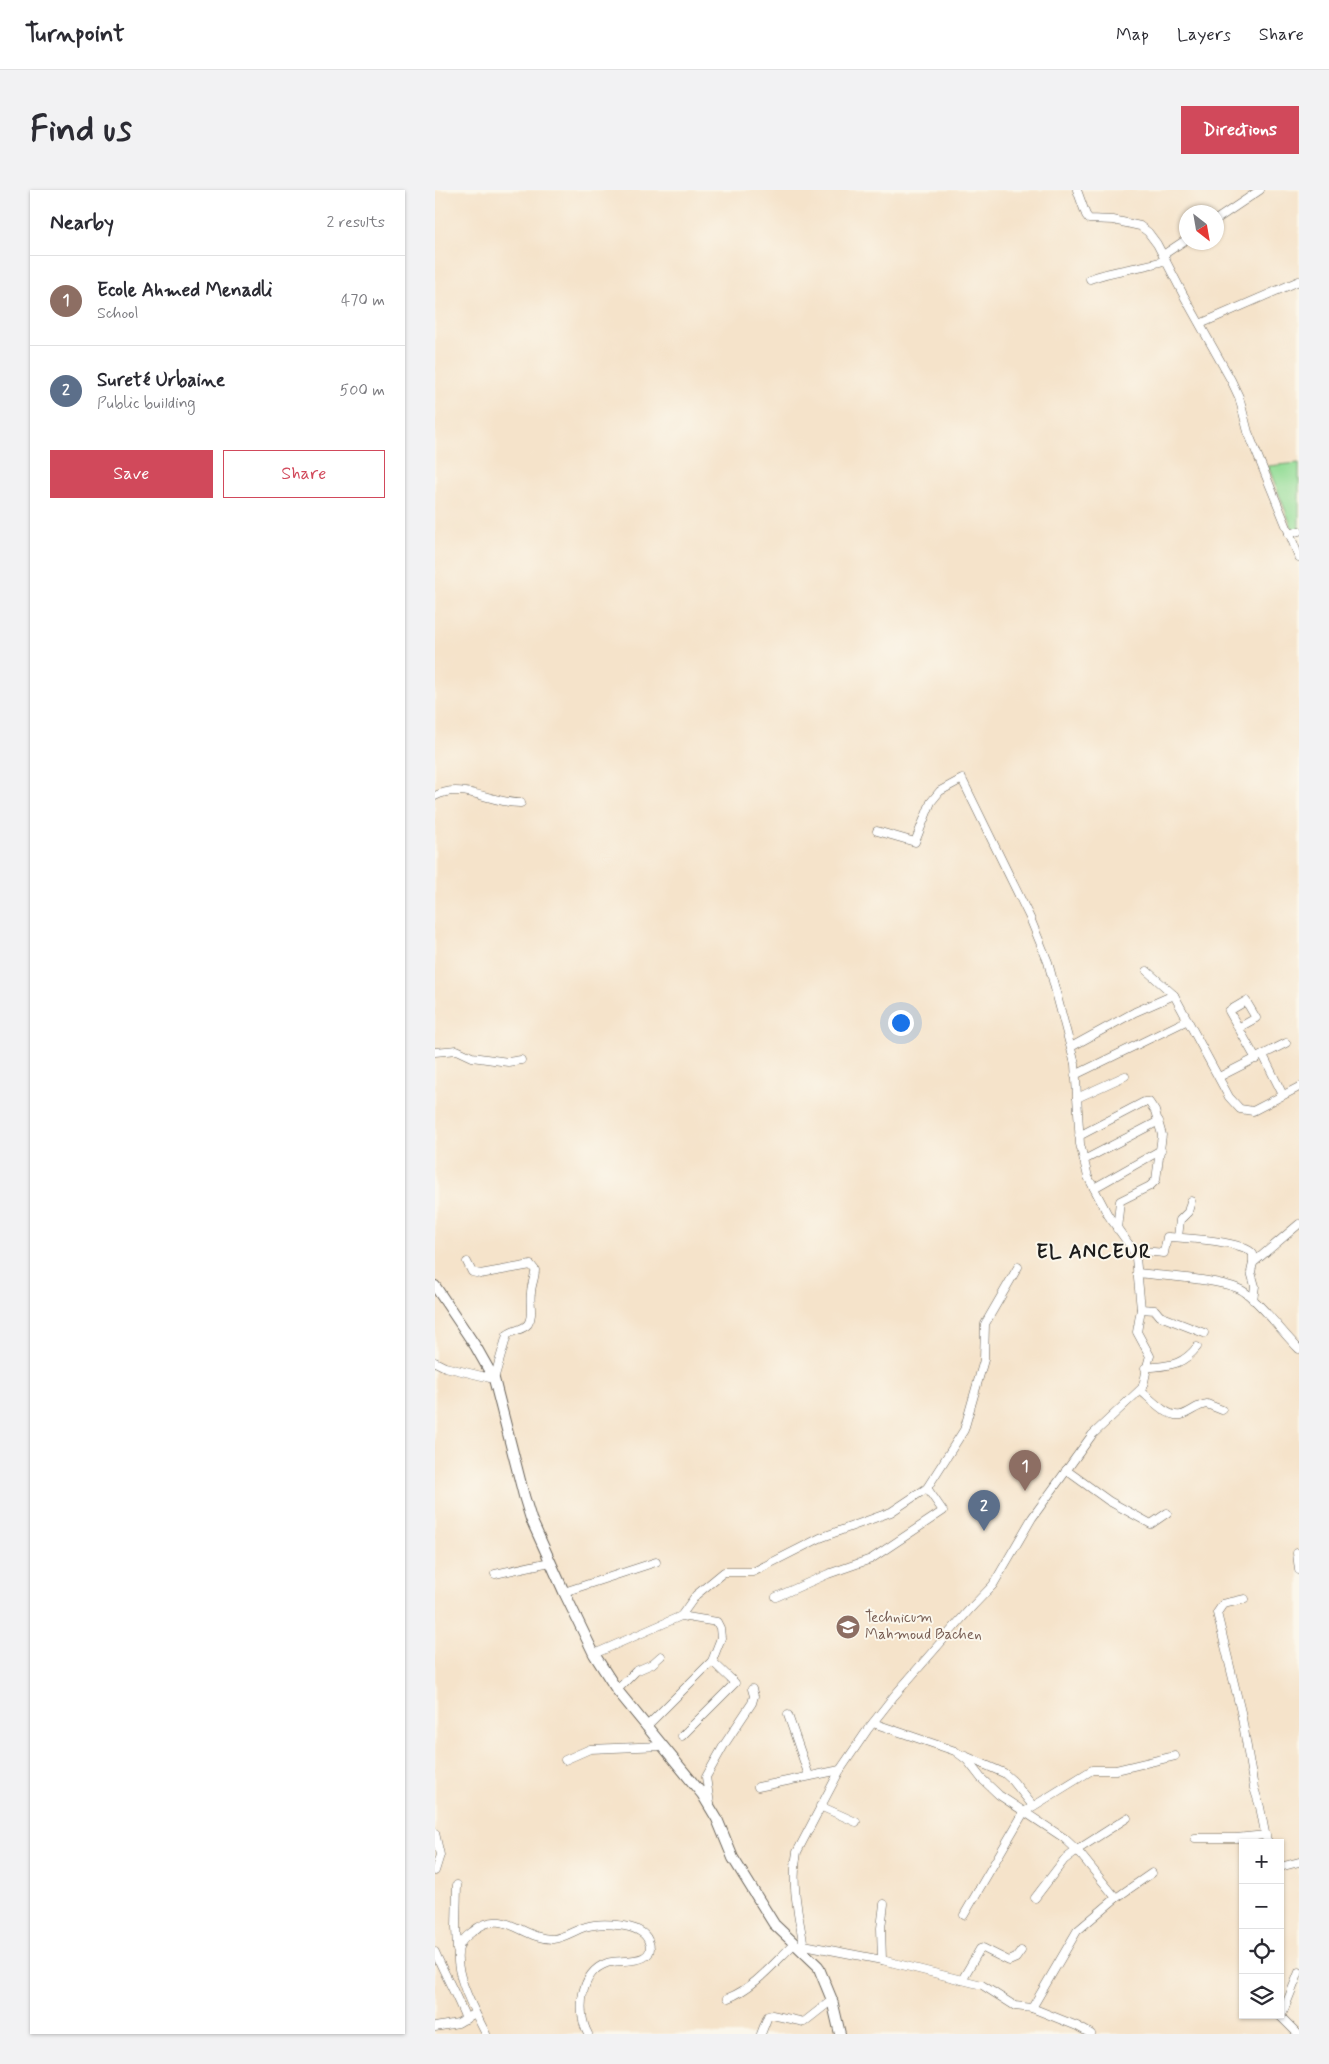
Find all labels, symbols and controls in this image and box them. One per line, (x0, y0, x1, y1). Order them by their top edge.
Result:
text: Turnpoint (25, 19, 125, 50)
text: Map (1116, 23, 1149, 47)
text: Layers (1177, 23, 1231, 47)
text: Share (1259, 23, 1304, 47)
button: Directions (1181, 106, 1299, 154)
text: Find us (30, 107, 132, 153)
north arrow (1179, 205, 1224, 250)
text: Nearby (50, 209, 114, 237)
text: 2 results (327, 212, 385, 233)
text: Ecole Ahmed Menadli (97, 278, 272, 303)
text: 1 (62, 290, 70, 311)
text: 470 m (341, 290, 385, 311)
text: School (97, 303, 138, 324)
text: Sureté Urbaine (97, 368, 225, 393)
text: 2 (62, 380, 70, 401)
text: 500 m (340, 380, 385, 401)
text: Public building (97, 393, 196, 414)
button: Save (50, 450, 213, 498)
button: Share (223, 450, 385, 498)
your location (888, 1010, 914, 1036)
district label: EL ANCEUR (1036, 1239, 1152, 1266)
pin: 1 (1009, 1450, 1041, 1491)
pin: 2 (968, 1490, 1000, 1531)
place label: Technicum Mahmoud Bachen (865, 1608, 982, 1645)
school or university icon: Technicum Mahmoud Bachen (835, 1614, 861, 1640)
map controls (1239, 1839, 1284, 2019)
button: + (1239, 1839, 1284, 1884)
button: − (1239, 1884, 1284, 1929)
button: locate (1239, 1929, 1284, 1974)
button: layers (1239, 1974, 1284, 2019)

